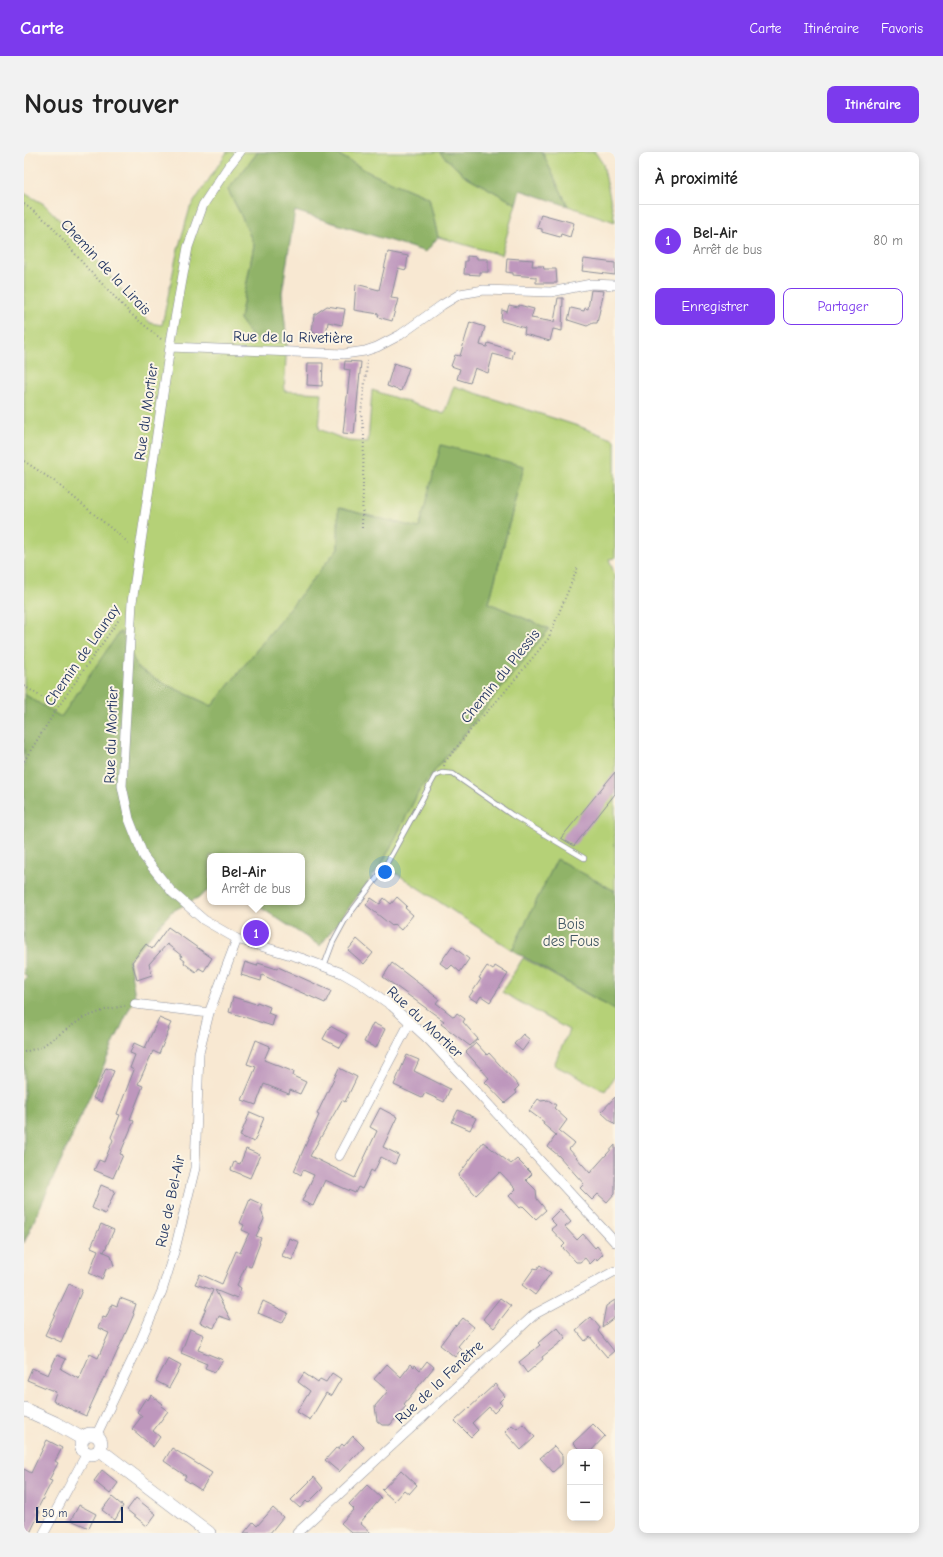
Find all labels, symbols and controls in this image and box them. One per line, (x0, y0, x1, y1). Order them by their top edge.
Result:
text: Carte (20, 17, 64, 39)
text: Carte (750, 20, 782, 37)
text: Itinéraire (804, 20, 859, 37)
text: Favoris (881, 20, 923, 37)
button: Itinéraire (827, 86, 919, 123)
text: Nous trouver (24, 88, 179, 120)
text: À proximité (655, 169, 738, 188)
street label: Chemin de la Lirais (57, 215, 155, 319)
text: Bel-Air (693, 224, 737, 242)
text: 1 (665, 233, 671, 248)
text: 80 m (873, 233, 903, 248)
text: Arrêt de bus (693, 242, 762, 257)
button: Enregistrer (655, 288, 775, 325)
button: Partager (783, 288, 903, 325)
street label: Rue de la Rivetière (233, 327, 354, 347)
street label: Rue du Mortier (130, 362, 162, 461)
street label: Chemin de Launay (40, 601, 124, 709)
street label: Chemin du Plessis (457, 625, 543, 727)
street label: Rue du Mortier (100, 686, 122, 784)
popup (207, 853, 305, 905)
your location (375, 862, 395, 882)
text: Bel-Air (222, 863, 266, 881)
text: Arrêt de bus (222, 881, 290, 896)
park label: Bois des Fous (543, 915, 599, 950)
pin: 1 (243, 918, 269, 948)
street label: Rue du Mortier (383, 982, 467, 1062)
street label: Rue de Bel-Air (151, 1153, 189, 1249)
street label: Rue de la Fenêtre (391, 1336, 487, 1428)
map controls (567, 1449, 603, 1521)
button: + (567, 1449, 603, 1485)
button: − (567, 1485, 603, 1521)
scale bar (36, 1505, 123, 1524)
text: 50 m (42, 1507, 67, 1520)

